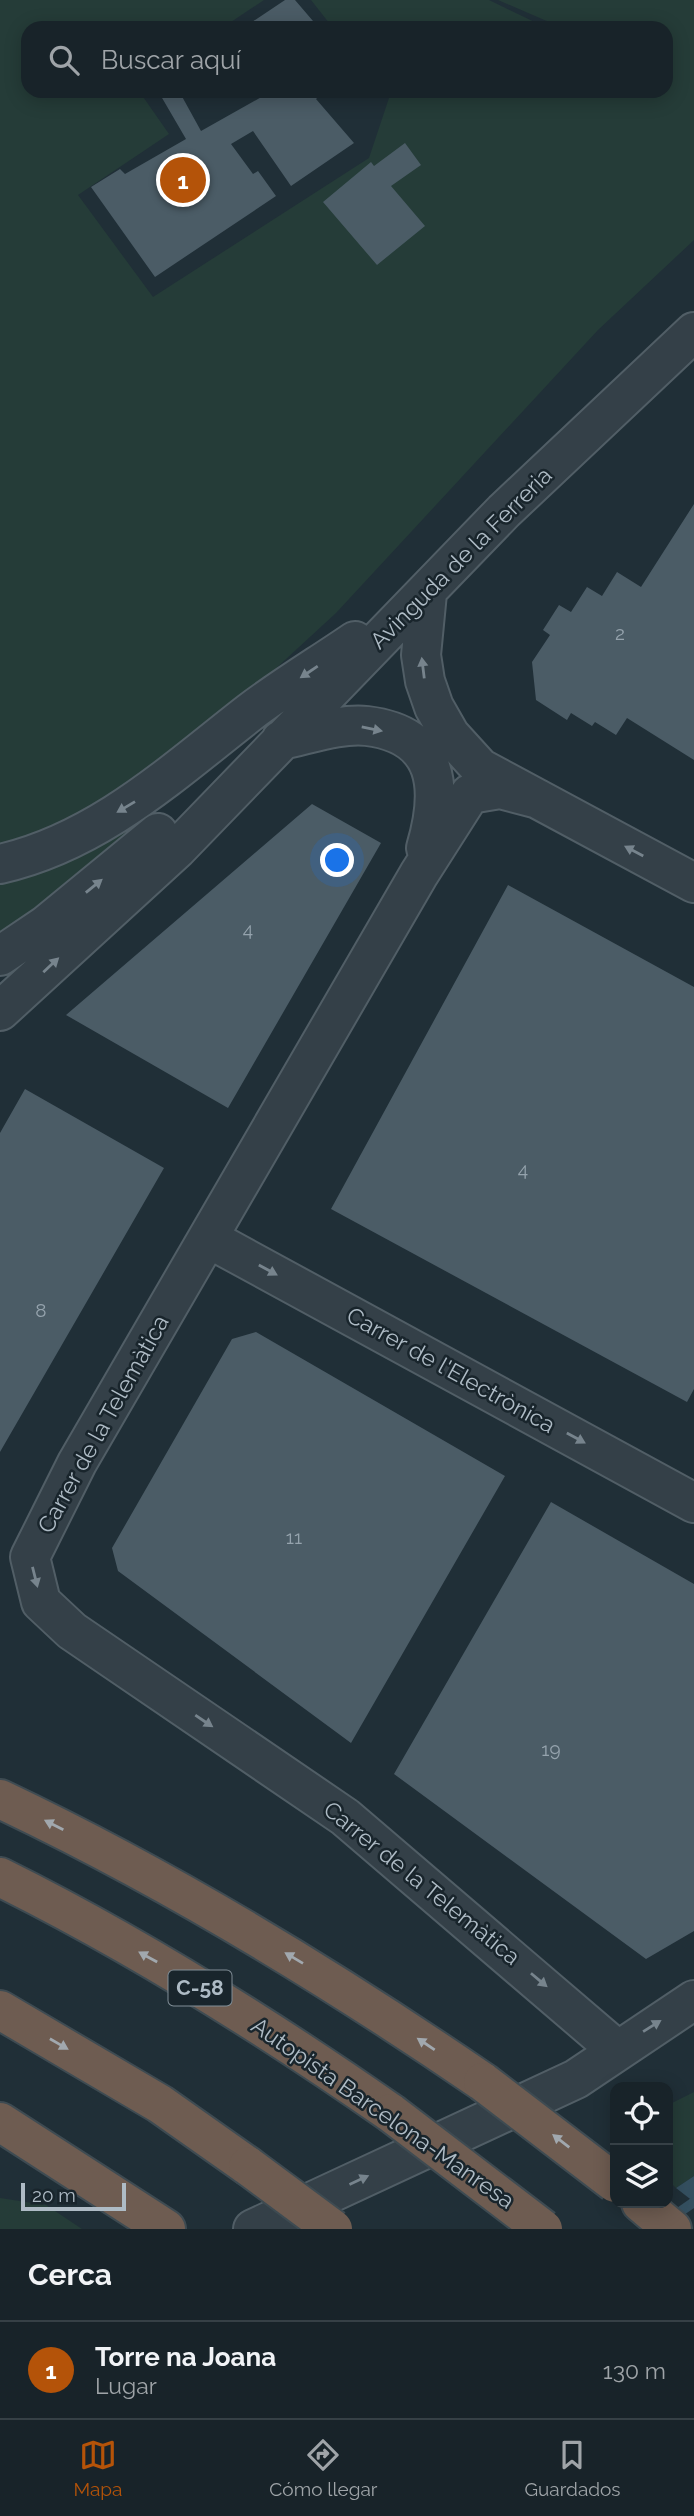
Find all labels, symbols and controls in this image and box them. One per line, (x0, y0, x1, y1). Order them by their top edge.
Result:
search box (21, 21, 673, 98)
icon: search (45, 41, 83, 79)
text: Buscar aquí (101, 45, 241, 75)
pin: 1 (160, 154, 206, 206)
street label: Avinguda de la Ferreria (364, 461, 557, 654)
house number: 2 (615, 622, 625, 644)
one-way arrow (417, 657, 428, 679)
one-way arrow (300, 665, 318, 679)
one-way arrow (362, 724, 384, 735)
one-way arrow (117, 801, 136, 813)
your location (320, 843, 354, 877)
one-way arrow (624, 845, 644, 857)
one-way arrow (85, 879, 103, 894)
house number: 4 (243, 918, 253, 940)
one-way arrow (42, 958, 59, 974)
house number: 4 (518, 1158, 528, 1180)
one-way arrow (259, 1264, 278, 1276)
house number: 8 (35, 1299, 47, 1321)
street label: Carrer de l'Electrònica (342, 1301, 560, 1438)
street label: Carrer de la Telemàtica (31, 1310, 174, 1537)
one-way arrow (566, 1432, 585, 1444)
house number: 11 (286, 1526, 302, 1548)
one-way arrow (30, 1566, 41, 1588)
one-way arrow (195, 1714, 213, 1728)
house number: 19 (541, 1738, 561, 1760)
street label: Carrer de la Telemàtica (319, 1795, 526, 1970)
one-way arrow (44, 1819, 64, 1830)
one-way arrow (138, 1951, 157, 1963)
one-way arrow (284, 1952, 304, 1964)
road number: C-58 (168, 1970, 232, 2006)
one-way arrow (530, 1972, 547, 1987)
street label: Autopista Barcelona-Manresa (247, 2011, 520, 2214)
one-way arrow (642, 2020, 661, 2033)
one-way arrow (417, 2037, 436, 2050)
one-way arrow (50, 2038, 69, 2050)
map controls (610, 2082, 673, 2208)
button: locate (610, 2082, 673, 2145)
one-way arrow (552, 2134, 570, 2148)
button: layers (610, 2145, 673, 2208)
one-way arrow (349, 2174, 369, 2185)
scale bar (21, 2180, 126, 2212)
text: 20 m (32, 2184, 76, 2206)
text: Cerca (28, 2257, 112, 2292)
text: Torre na Joana (95, 2342, 276, 2372)
text: 1 (45, 2357, 57, 2384)
text: 130 m (603, 2357, 666, 2384)
text: Lugar (95, 2372, 157, 2399)
tab: Mapa (73, 2436, 122, 2500)
tab: Cómo llegar (269, 2436, 378, 2500)
tab: Guardados (524, 2436, 621, 2500)

